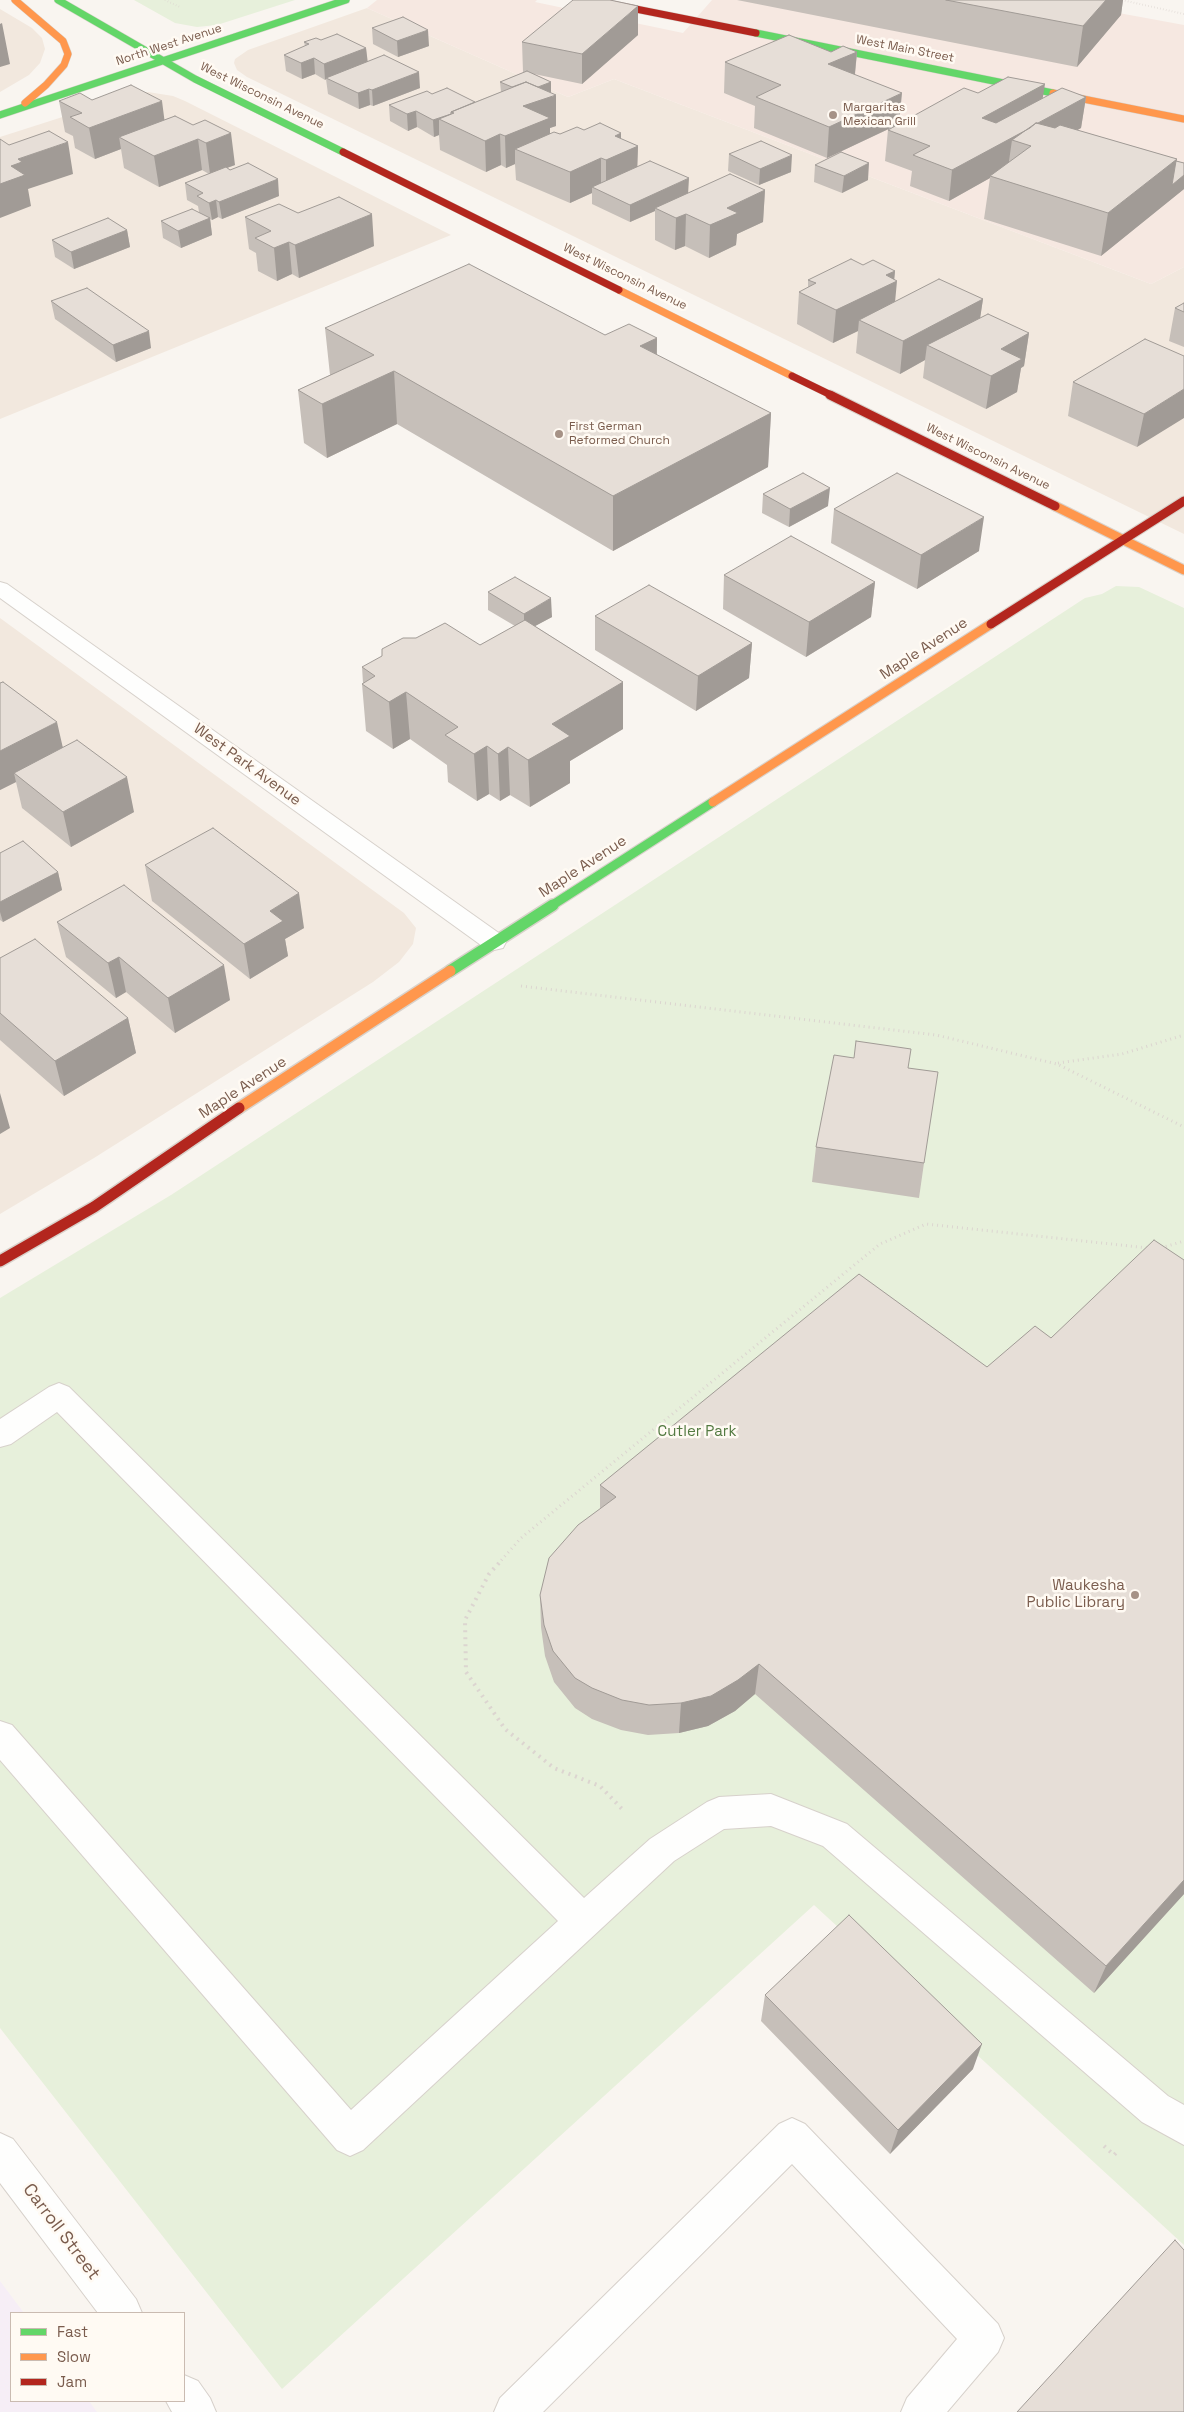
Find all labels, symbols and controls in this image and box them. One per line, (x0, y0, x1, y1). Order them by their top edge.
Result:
street label: North West Avenue (114, 21, 224, 69)
street label: West Main Street (855, 32, 955, 66)
street label: West Wisconsin Avenue (198, 60, 326, 132)
place label: Margaritas Mexican Grill (843, 101, 916, 129)
marker: Margaritas Mexican Grill (827, 109, 839, 121)
street label: West Wisconsin Avenue (561, 241, 689, 313)
place label: First German Reformed Church (569, 420, 670, 448)
street label: West Wisconsin Avenue (924, 421, 1052, 493)
marker: First German Reformed Church (553, 428, 565, 440)
street label: Maple Avenue (877, 614, 971, 684)
street label: West Park Avenue (190, 720, 304, 810)
street label: Maple Avenue (536, 832, 630, 902)
street label: Maple Avenue (196, 1053, 290, 1123)
park label: Cutler Park (658, 1423, 736, 1441)
place label: Waukesha Public Library (1027, 1577, 1125, 1612)
marker: Waukesha Public Library (1129, 1589, 1141, 1601)
street label: Carroll Street (18, 2180, 104, 2284)
legend (10, 2312, 185, 2402)
text: Fast (57, 2322, 88, 2341)
text: Slow (57, 2347, 91, 2366)
text: Jam (57, 2372, 87, 2391)

